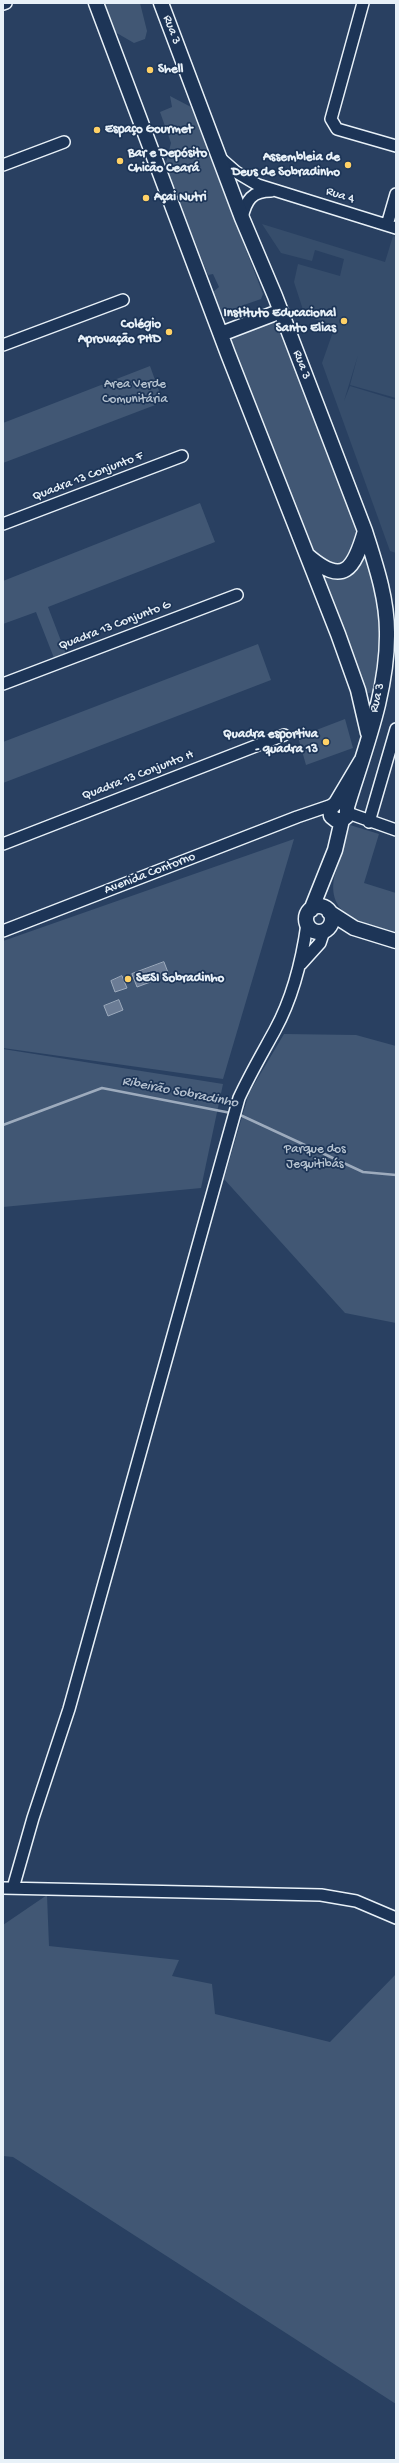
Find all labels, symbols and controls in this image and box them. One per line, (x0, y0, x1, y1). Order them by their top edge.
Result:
street label: Rua 3 (158, 13, 184, 47)
place label: Shell (158, 62, 183, 78)
marker: Shell (145, 65, 155, 75)
place label: Espaço Gourmet (105, 122, 193, 138)
marker: Espaço Gourmet (92, 125, 102, 135)
place label: Bar e Depósito Chicão Ceará (128, 146, 207, 177)
place label: Assembleia de Deus de Sobradinho (232, 150, 340, 181)
marker: Bar e Depósito Chicão Ceará (115, 156, 125, 166)
marker: Assembleia de Deus de Sobradinho (343, 160, 353, 170)
street label: Rua 4 (324, 184, 356, 208)
place label: Açai Nutri (154, 190, 207, 206)
marker: Açai Nutri (141, 193, 151, 203)
place label: Instituto Educacional Santo Elias (224, 306, 336, 337)
marker: Instituto Educacional Santo Elias (339, 316, 349, 326)
place label: Colégio Aprovação PHD (78, 317, 161, 348)
marker: Colégio Aprovação PHD (164, 327, 174, 337)
street label: Rua 3 (288, 348, 314, 382)
park label: Area Verde Comunitária (102, 377, 168, 408)
street label: Quadra 13 Conjunto F (30, 449, 146, 505)
street label: Quadra 13 Conjunto G (57, 597, 173, 655)
street label: Rua 3 (367, 682, 389, 714)
place label: Quadra esportiva - quadra 13 (223, 727, 318, 758)
marker: Quadra esportiva - quadra 13 (321, 737, 331, 747)
street label: Quadra 13 Conjunto H (80, 748, 196, 804)
street label: Avenida Contorno (102, 849, 198, 899)
place label: SESI Sobradinho (136, 971, 224, 987)
marker: SESI Sobradinho (123, 974, 133, 984)
water label: Ribeirão Sobradinho (121, 1074, 239, 1112)
park label: Parque dos Jequitibás (284, 1142, 346, 1173)

